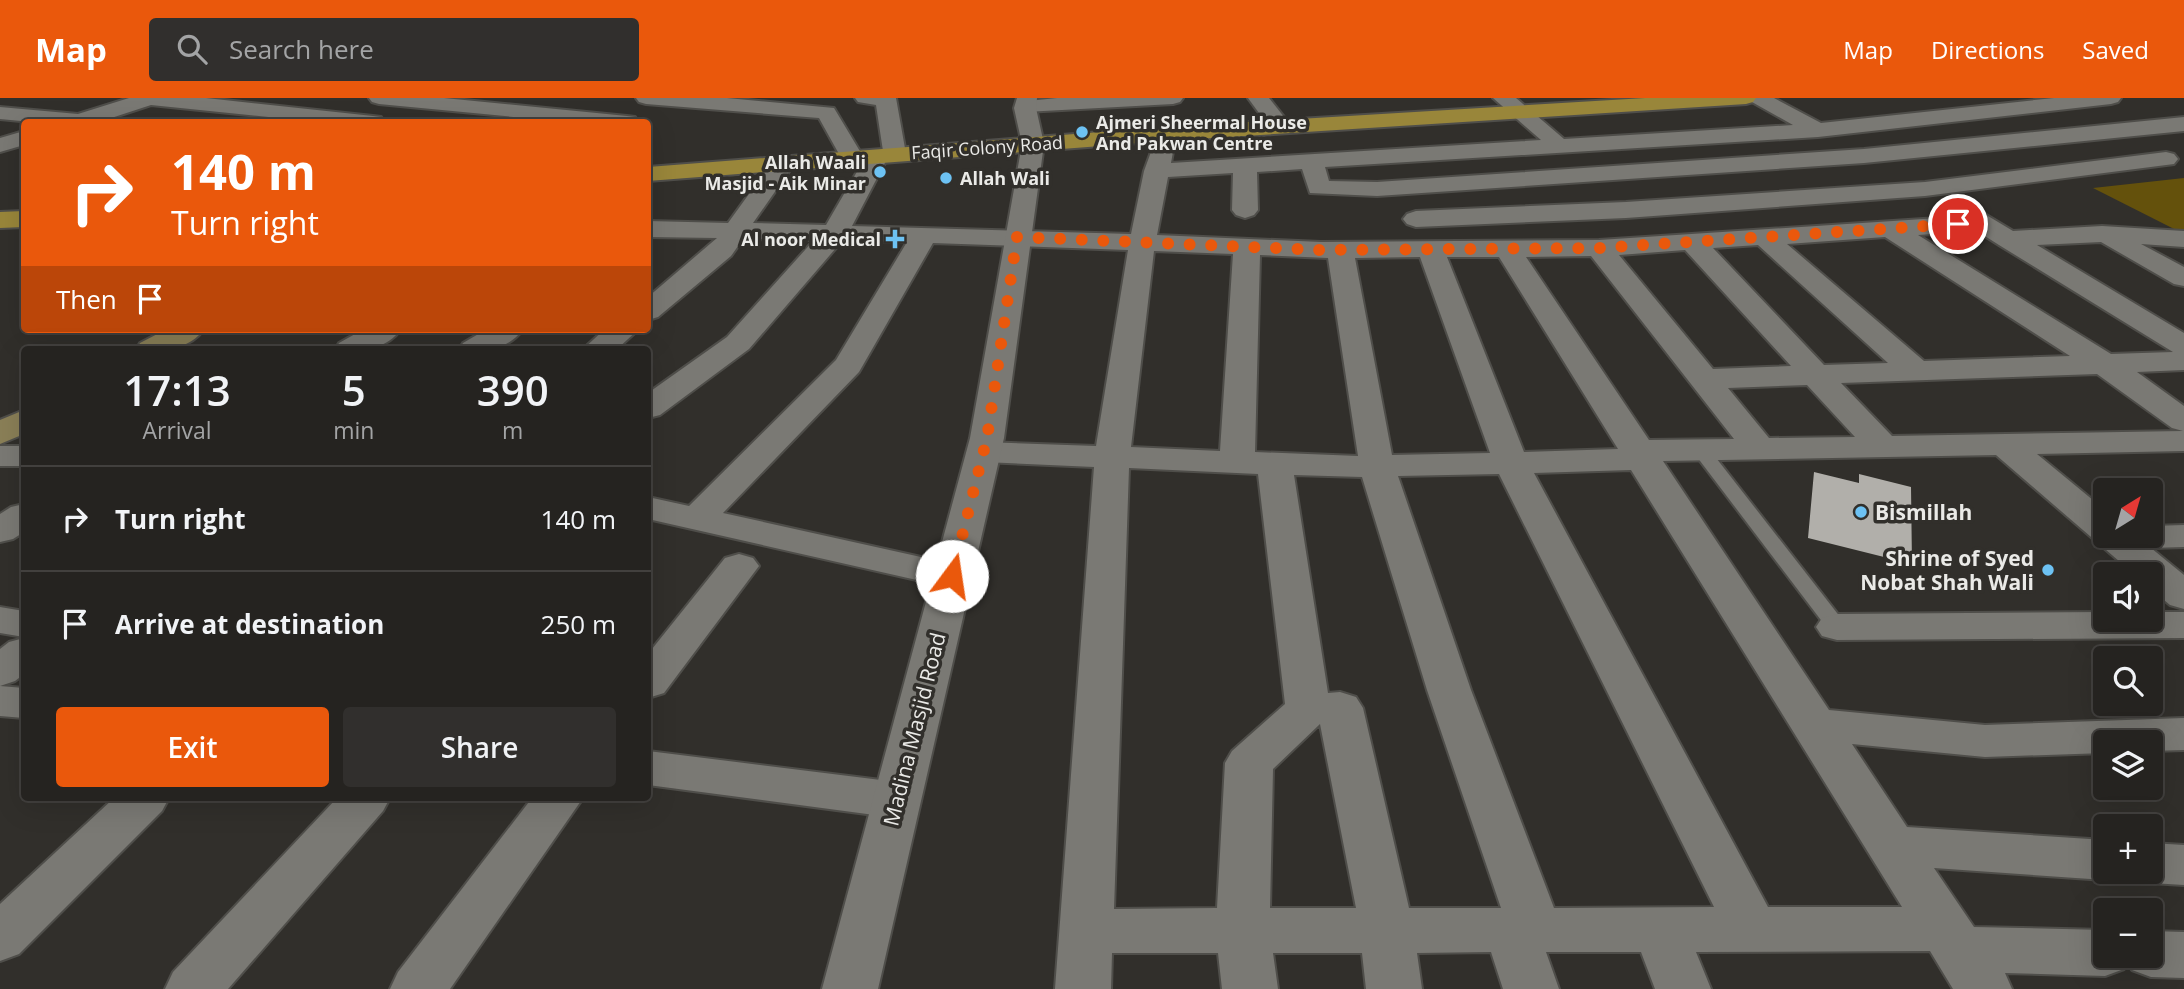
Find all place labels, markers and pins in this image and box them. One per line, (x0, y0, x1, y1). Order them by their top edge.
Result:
place label: Ajmeri Sheermal House And Pakwan Centre (1096, 110, 1307, 155)
marker: Ajmeri Sheermal House And Pakwan Centre (1074, 124, 1090, 140)
place label: Allah Waali Masjid - Aik Minar (705, 150, 866, 195)
marker: Allah Waali Masjid - Aik Minar (872, 164, 888, 180)
place label: Allah Wali (960, 166, 1050, 190)
marker: Allah Wali (938, 170, 954, 186)
pin (1928, 194, 1988, 254)
place label: Al noor Medical (741, 227, 881, 251)
marker: Al noor Medical (887, 231, 903, 247)
place label: Bismillah (1875, 498, 1972, 526)
marker: Bismillah (1853, 504, 1869, 520)
place label: Shrine of Syed Nobat Shah Wali (1860, 544, 2034, 596)
marker: Shrine of Syed Nobat Shah Wali (2040, 562, 2056, 578)

